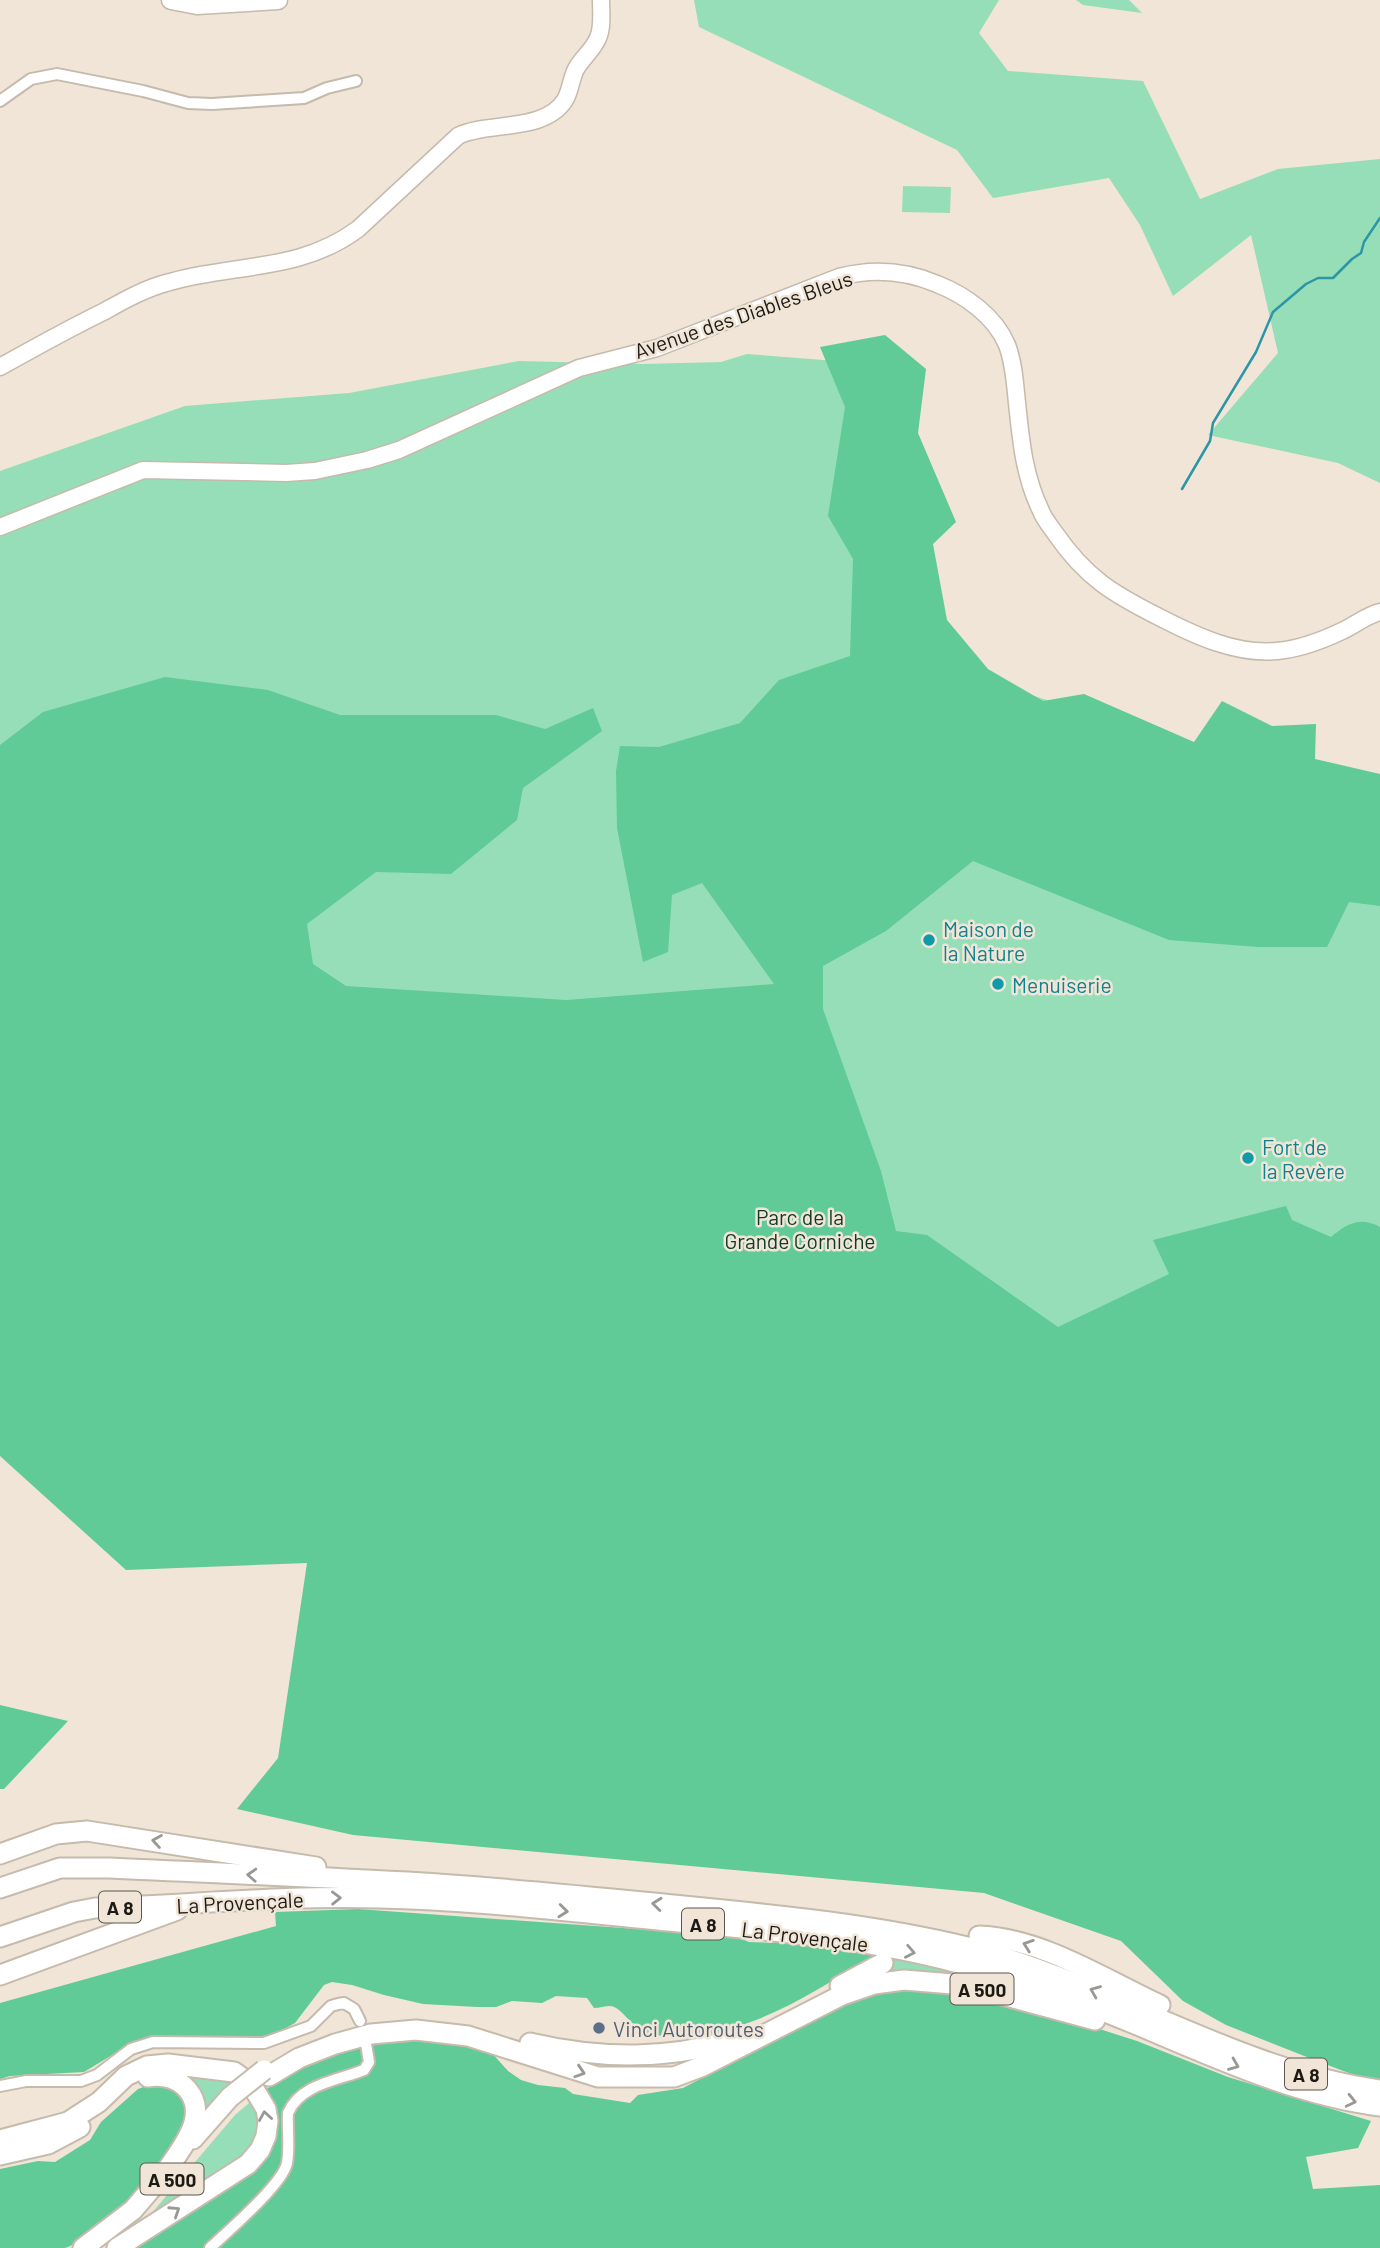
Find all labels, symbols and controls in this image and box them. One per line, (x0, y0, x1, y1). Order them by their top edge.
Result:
street label: Avenue des Diables Bleus (631, 265, 855, 363)
place label: Maison de la Nature (943, 916, 1034, 965)
marker: Maison de la Nature (921, 932, 937, 948)
place label: Menuiserie (1012, 972, 1112, 997)
marker: Menuiserie (990, 976, 1006, 992)
place label: Fort de la Revère (1262, 1134, 1345, 1183)
marker: Fort de la Revère (1240, 1150, 1256, 1166)
park label: Parc de la Grande Corniche (724, 1204, 876, 1253)
one-way arrow (151, 1834, 163, 1849)
one-way arrow (246, 1867, 257, 1882)
street label: La Provençale (176, 1886, 304, 1918)
one-way arrow (331, 1890, 342, 1905)
road number: A 8 (99, 1892, 141, 1923)
one-way arrow (652, 1896, 663, 1911)
one-way arrow (558, 1903, 569, 1918)
road number: A 8 (682, 1908, 724, 1940)
street label: La Provençale (740, 1916, 870, 1956)
one-way arrow (1023, 1939, 1035, 1953)
one-way arrow (904, 1943, 916, 1958)
road number: A 500 (950, 1974, 1014, 2005)
one-way arrow (1089, 1986, 1101, 2000)
place label: Vinci Autoroutes (613, 2016, 764, 2041)
marker: Vinci Autoroutes (591, 2020, 607, 2036)
one-way arrow (1228, 2057, 1240, 2071)
road number: A 8 (1285, 2058, 1327, 2090)
one-way arrow (573, 2063, 585, 2078)
one-way arrow (1345, 2093, 1357, 2107)
one-way arrow (258, 2110, 273, 2122)
road number: A 500 (140, 2164, 204, 2194)
one-way arrow (167, 2207, 180, 2220)

